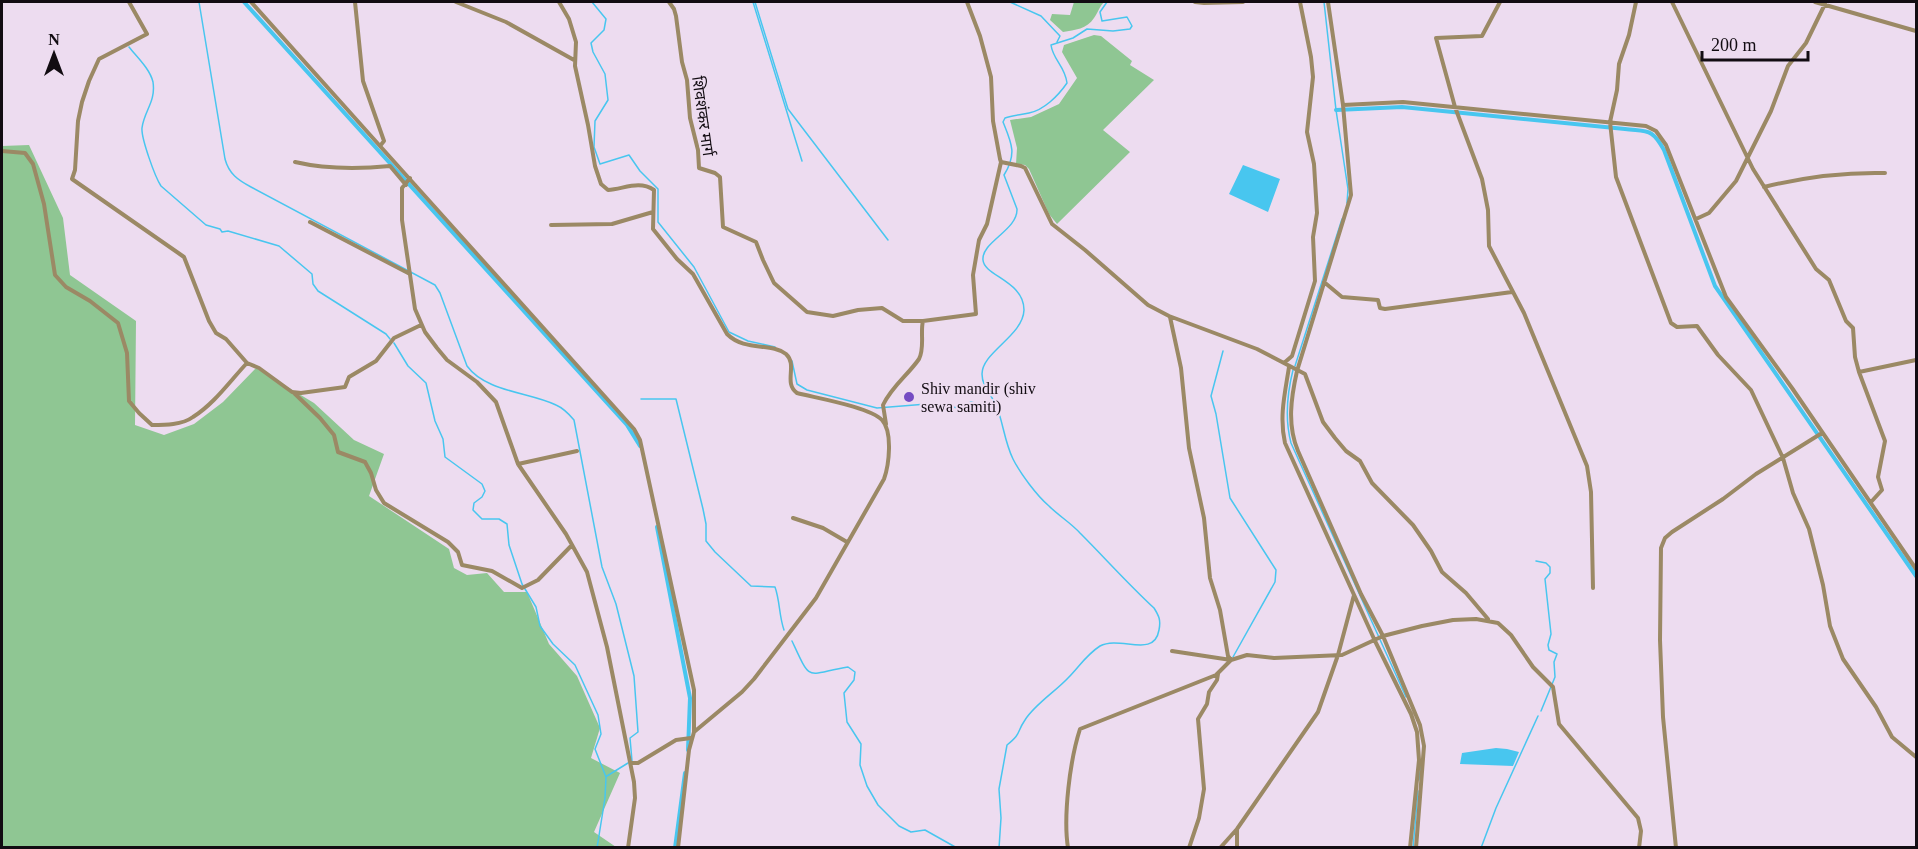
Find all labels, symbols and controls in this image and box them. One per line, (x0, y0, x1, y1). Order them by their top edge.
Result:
north arrow (24, 24, 84, 84)
scale bar (1702, 24, 1808, 62)
text: N (48, 31, 60, 48)
text: 200 m (1711, 35, 1757, 55)
street label: शिवशंकर मार्ग (689, 75, 718, 158)
place label: Shiv mandir (shiv sewa samiti) (921, 380, 1036, 416)
marker: Shiv mandir (shiv sewa samiti) (902, 390, 916, 404)

